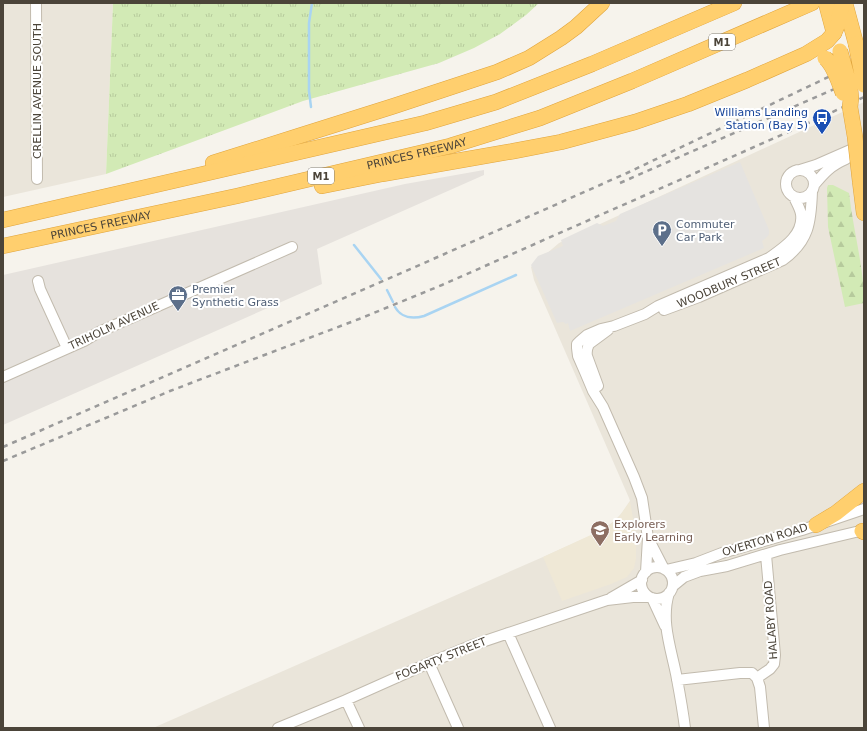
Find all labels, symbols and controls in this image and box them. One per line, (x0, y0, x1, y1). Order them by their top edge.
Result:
street label: CRELLIN AVENUE SOUTH (31, 23, 44, 159)
road number: M1 (709, 34, 735, 50)
place label: Williams Landing Station (Bay 5) (715, 106, 808, 132)
bus stop icon: Williams Landing Station (Bay 5) (811, 107, 833, 135)
street label: PRINCES FREEWAY (365, 135, 469, 172)
road number: M1 (308, 168, 334, 184)
street label: PRINCES FREEWAY (49, 208, 153, 242)
place label: Commuter Car Park (676, 218, 735, 244)
parking icon: Commuter Car Park (651, 219, 673, 247)
street label: WOODBURY STREET (675, 255, 783, 311)
place label: Premier Synthetic Grass (192, 283, 279, 309)
office icon: Premier Synthetic Grass (167, 284, 189, 312)
street label: TRIHOLM AVENUE (66, 299, 161, 353)
place label: Explorers Early Learning (614, 518, 693, 544)
school or university icon: Explorers Early Learning (589, 519, 611, 547)
street label: OVERTON ROAD (721, 521, 809, 559)
street label: HALABY ROAD (762, 580, 780, 660)
street label: FOGARTY STREET (394, 635, 489, 683)

